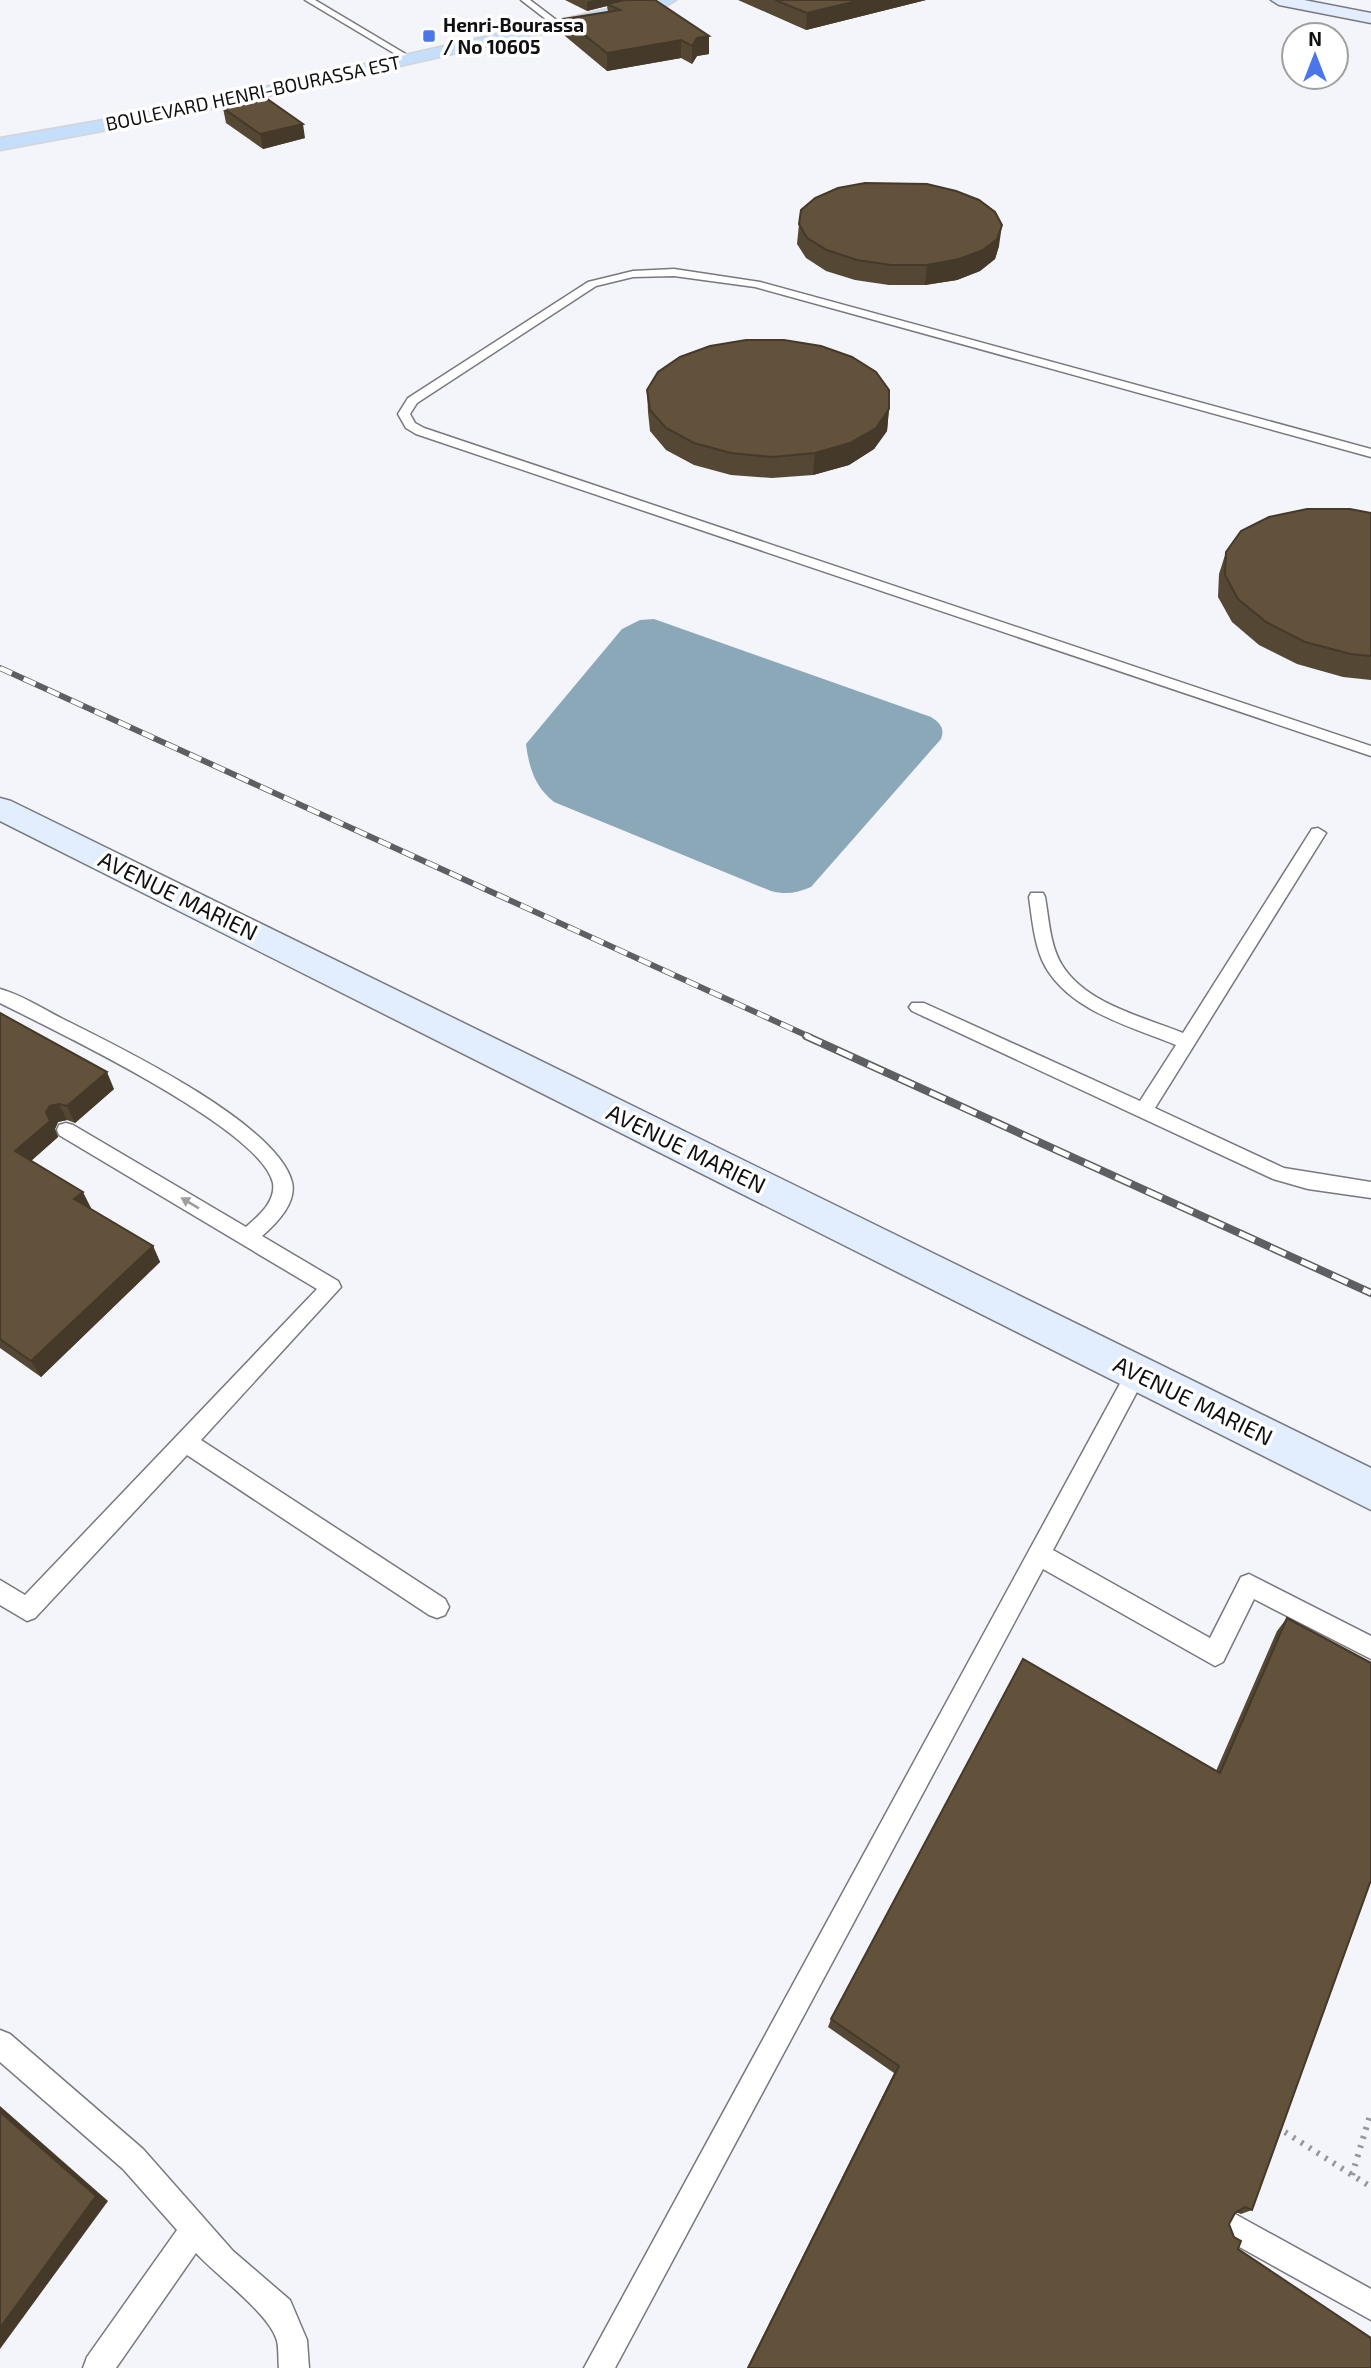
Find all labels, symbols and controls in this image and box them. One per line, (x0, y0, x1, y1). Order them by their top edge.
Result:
place label: Henri-Bourassa / No 10605 (443, 13, 584, 58)
north arrow (1280, 21, 1350, 91)
text: N (1308, 27, 1322, 50)
marker: Henri-Bourassa / No 10605 (421, 28, 437, 44)
street label: BOULEVARD HENRI-BOURASSA EST (103, 50, 402, 135)
street label: AVENUE MARIEN (94, 844, 263, 946)
street label: AVENUE MARIEN (602, 1097, 771, 1199)
one-way arrow (180, 1197, 199, 1209)
street label: AVENUE MARIEN (1109, 1349, 1278, 1451)

